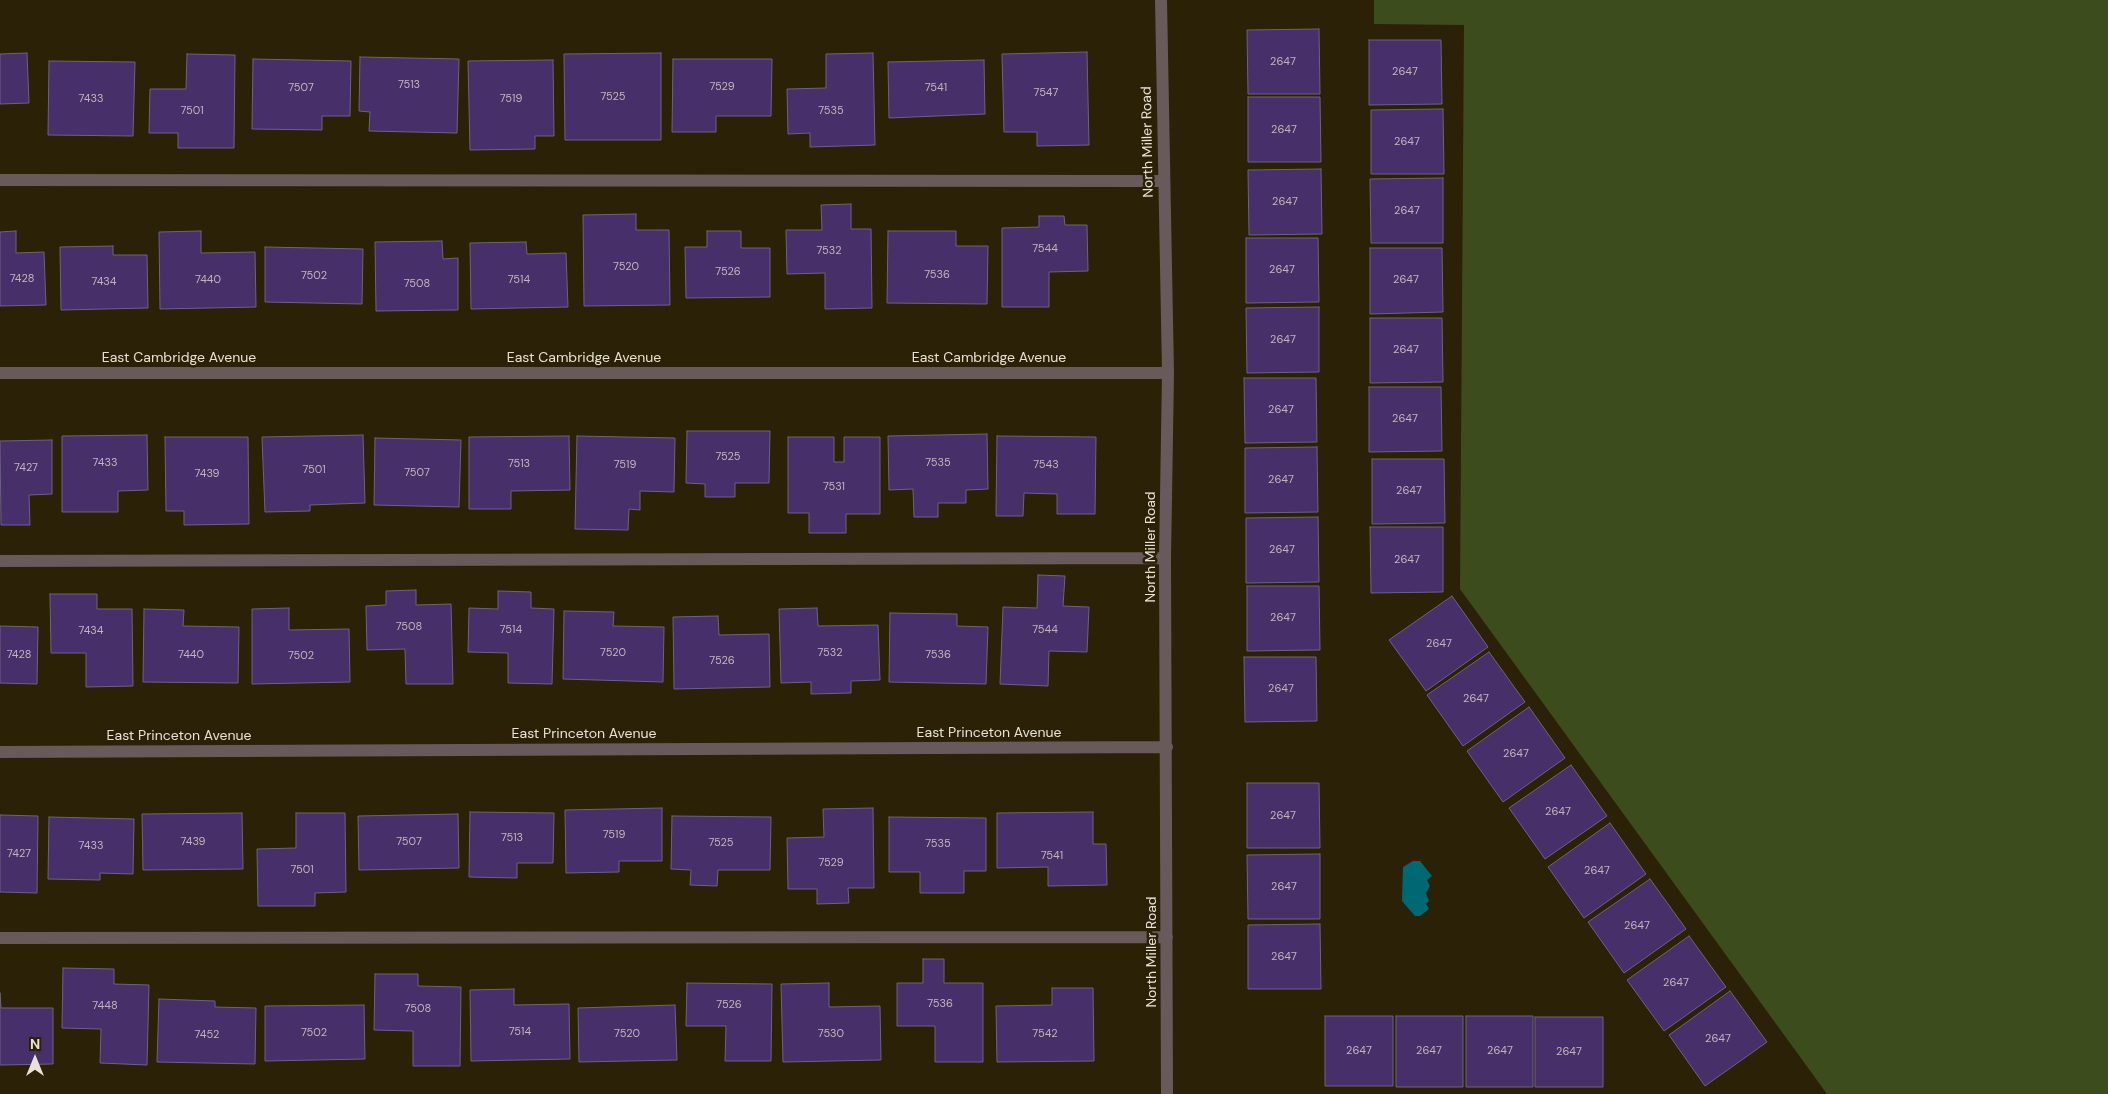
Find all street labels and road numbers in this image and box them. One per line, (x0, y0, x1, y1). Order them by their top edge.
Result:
street label: North Miller Road (1139, 86, 1157, 198)
street label: East Cambridge Avenue (102, 350, 256, 366)
street label: East Cambridge Avenue (507, 350, 661, 366)
street label: East Cambridge Avenue (912, 350, 1066, 366)
street label: North Miller Road (1143, 491, 1159, 603)
street label: East Princeton Avenue (917, 725, 1061, 741)
street label: East Princeton Avenue (512, 726, 656, 742)
street label: East Princeton Avenue (107, 728, 251, 744)
street label: North Miller Road (1144, 896, 1160, 1008)

